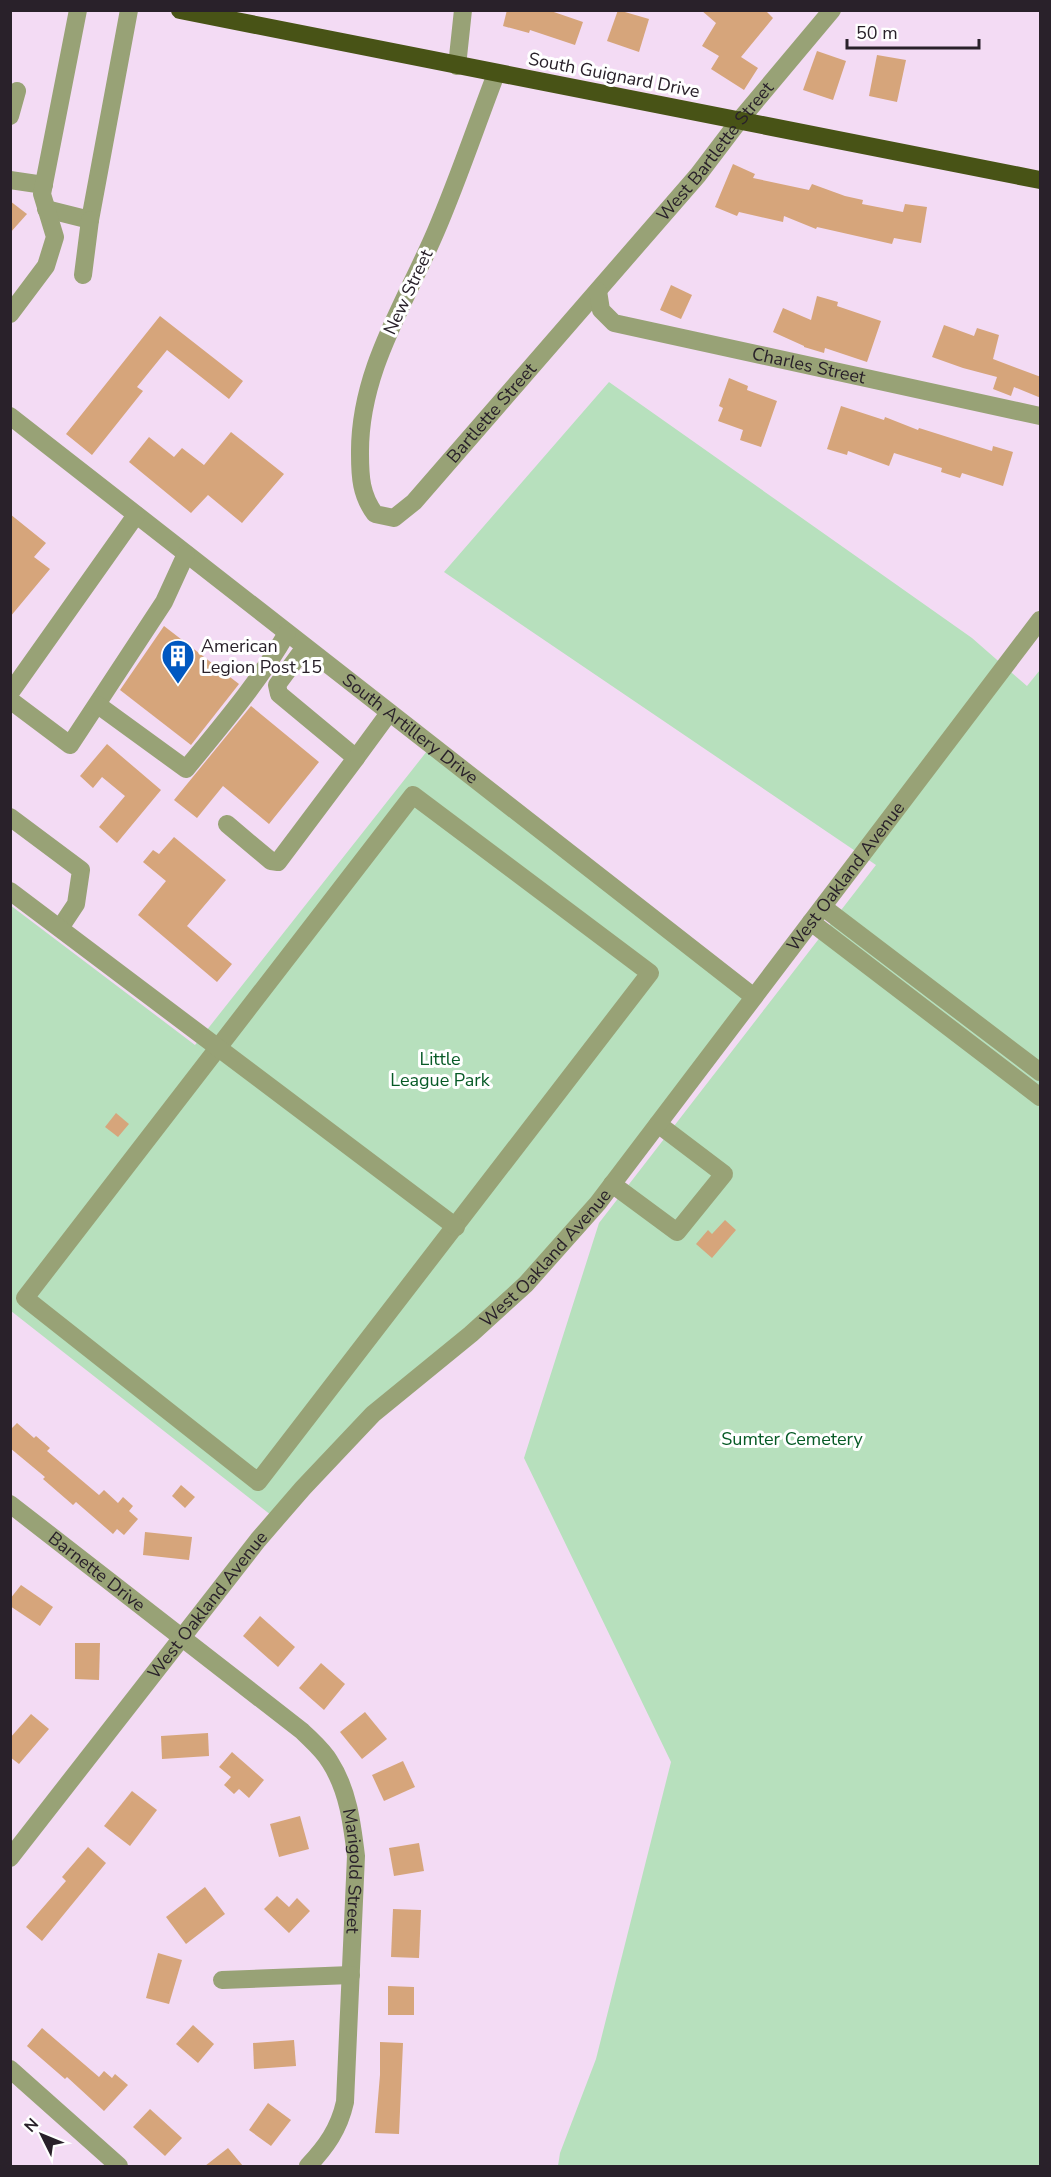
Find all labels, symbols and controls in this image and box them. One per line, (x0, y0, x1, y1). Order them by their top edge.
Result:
scale bar (847, 12, 979, 50)
text: 50 m (856, 21, 898, 45)
street label: South Guignard Drive (526, 47, 702, 103)
street label: West Bartlette Street (651, 76, 779, 226)
street label: New Street (378, 245, 439, 339)
street label: Charles Street (750, 341, 869, 390)
street label: Bartlette Street (441, 357, 542, 468)
place label: American Legion Post 15 (201, 634, 322, 679)
building icon: American Legion Post 15 (160, 638, 196, 685)
street label: South Artillery Drive (337, 668, 483, 789)
street label: West Oakland Avenue (781, 797, 910, 956)
park label: Little League Park (390, 1047, 491, 1092)
street label: West Oakland Avenue (475, 1184, 616, 1332)
park label: Sumter Cemetery (721, 1427, 863, 1451)
street label: Barnette Drive (43, 1526, 150, 1617)
street label: West Oakland Avenue (142, 1526, 273, 1684)
street label: Marigold Street (337, 1806, 368, 1935)
north arrow (12, 2105, 72, 2165)
text: N (20, 2114, 44, 2137)

